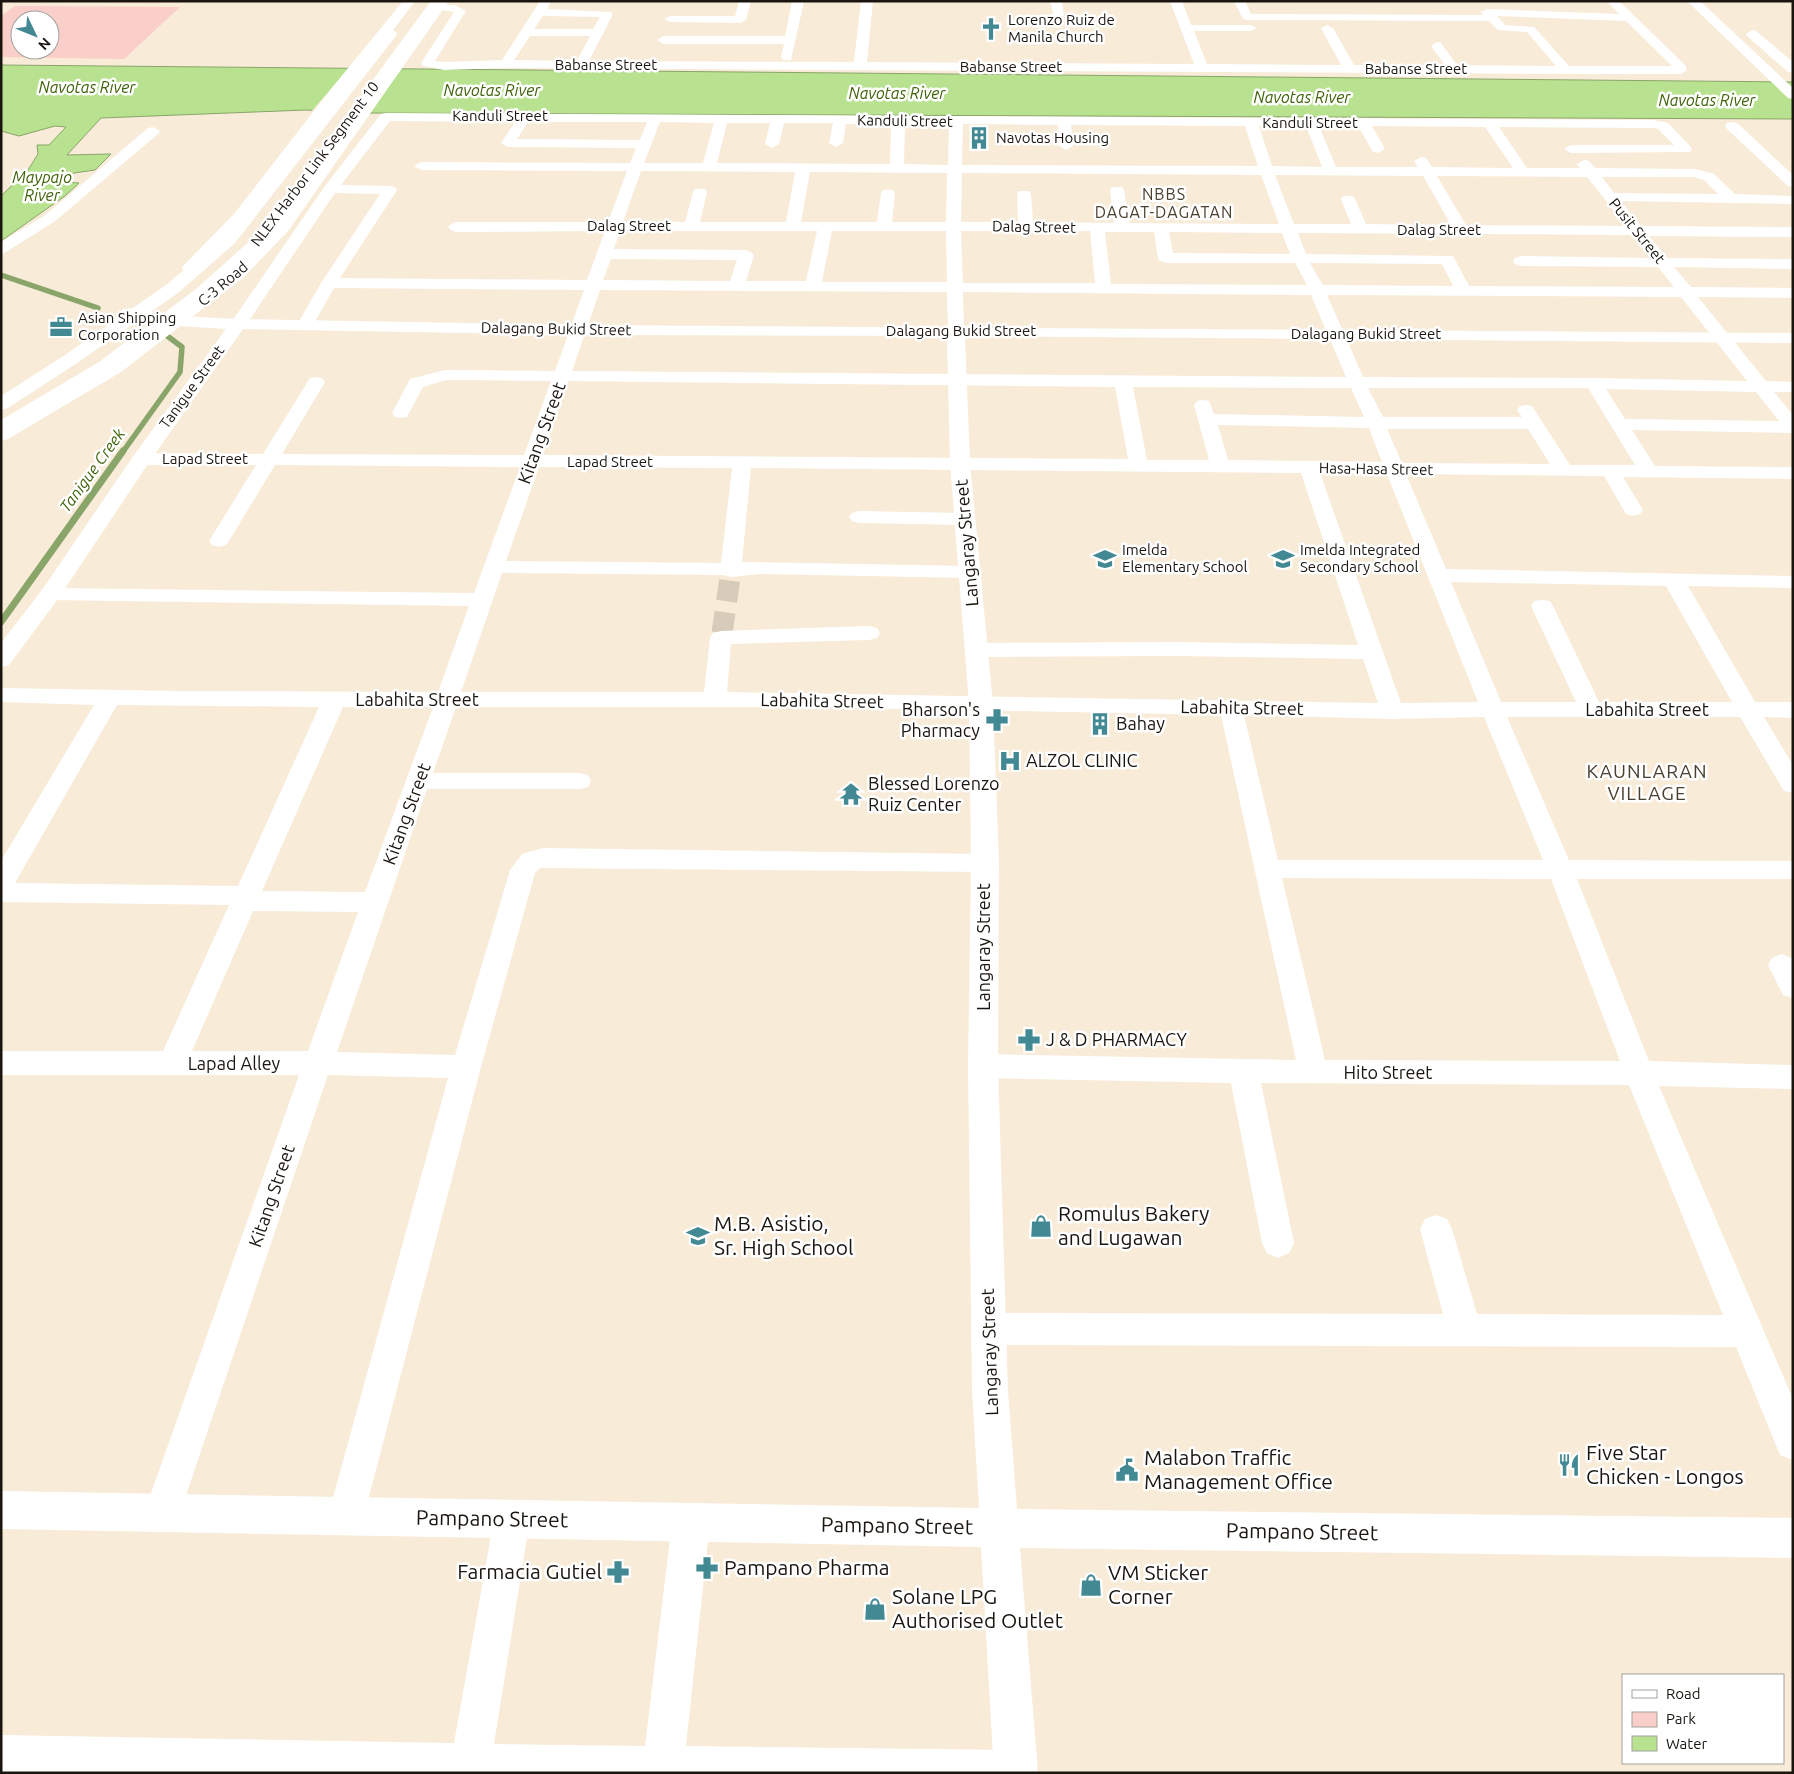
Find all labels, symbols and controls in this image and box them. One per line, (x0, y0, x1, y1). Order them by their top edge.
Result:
north arrow (10, 10, 60, 60)
place label: Lorenzo Ruiz de Manila Church (1008, 11, 1115, 45)
church icon: Lorenzo Ruiz de Manila Church (978, 16, 1004, 42)
text: N (35, 35, 54, 53)
street label: Babanse Street (555, 56, 657, 73)
street label: Babanse Street (960, 58, 1062, 75)
street label: Babanse Street (1365, 60, 1467, 77)
water label: Navotas River (39, 78, 136, 96)
street label: NLEX Harbor Link Segment 10 (247, 78, 382, 249)
water label: Navotas River (444, 81, 541, 99)
water label: Navotas River (849, 84, 946, 102)
water label: Navotas River (1254, 88, 1351, 106)
water label: Navotas River (1659, 91, 1756, 109)
street label: Kanduli Street (452, 107, 548, 124)
street label: Kanduli Street (857, 111, 953, 130)
street label: Kanduli Street (1262, 114, 1358, 131)
building icon: Navotas Housing (966, 125, 992, 151)
place label: Navotas Housing (996, 129, 1109, 146)
water label: Maypajo River (12, 168, 72, 204)
district label: NBBS DAGAT-DAGATAN (1095, 185, 1233, 221)
street label: Pusit Street (1606, 195, 1669, 267)
street label: Dalag Street (587, 217, 671, 234)
street label: Dalag Street (992, 217, 1076, 236)
street label: Dalag Street (1397, 221, 1481, 238)
street label: C-3 Road (194, 258, 251, 309)
place label: Asian Shipping Corporation (78, 309, 176, 343)
office icon: Asian Shipping Corporation (48, 314, 74, 340)
street label: Dalagang Bukid Street (481, 319, 631, 338)
street label: Dalagang Bukid Street (886, 322, 1036, 339)
street label: Dalagang Bukid Street (1291, 325, 1441, 342)
street label: Tanigue Street (156, 342, 227, 432)
street label: Kitang Street (513, 379, 569, 486)
water label: Tanigue Creek (56, 424, 129, 515)
street label: Lapad Street (162, 450, 248, 467)
street label: Lapad Street (567, 453, 653, 470)
street label: Hasa-Hasa Street (1319, 459, 1433, 478)
street label: Langaray Street (950, 479, 982, 607)
place label: Imelda Elementary School (1122, 541, 1248, 575)
place label: Imelda Integrated Secondary School (1300, 541, 1420, 575)
school or university icon: Imelda Elementary School (1092, 546, 1118, 572)
school or university icon: Imelda Integrated Secondary School (1270, 546, 1296, 572)
street label: Labahita Street (355, 689, 479, 709)
street label: Labahita Street (760, 689, 884, 711)
street label: Labahita Street (1180, 696, 1304, 718)
place label: Bharson's Pharmacy (901, 699, 980, 740)
street label: Labahita Street (1585, 699, 1709, 719)
pharmacy icon: Bharson's Pharmacy (984, 707, 1010, 733)
building icon: Bahay (1087, 711, 1113, 737)
place label: Bahay (1116, 713, 1165, 733)
hospital icon: ALZOL CLINIC (997, 748, 1023, 774)
place label: ALZOL CLINIC (1026, 750, 1138, 770)
street label: Kitang Street (378, 760, 434, 867)
district label: KAUNLARAN VILLAGE (1587, 760, 1707, 804)
place label: Blessed Lorenzo Ruiz Center (868, 773, 1000, 814)
temple icon: Blessed Lorenzo Ruiz Center (838, 781, 864, 807)
street label: Langaray Street (973, 883, 993, 1011)
pharmacy icon: J & D PHARMACY (1016, 1027, 1042, 1053)
place label: J & D PHARMACY (1046, 1029, 1187, 1049)
street label: Lapad Alley (188, 1053, 281, 1073)
street label: Hito Street (1344, 1062, 1432, 1082)
street label: Kitang Street (244, 1142, 298, 1250)
place label: Romulus Bakery and Lugawan (1058, 1201, 1209, 1249)
place label: M.B. Asistio, Sr. High School (714, 1211, 853, 1259)
shop icon: Romulus Bakery and Lugawan (1028, 1213, 1054, 1239)
school or university icon: M.B. Asistio, Sr. High School (685, 1223, 711, 1249)
street label: Langaray Street (977, 1288, 1001, 1416)
place label: Five Star Chicken - Longos (1586, 1440, 1744, 1488)
place label: Malabon Traffic Management Office (1144, 1445, 1333, 1493)
restaurant icon: Five Star Chicken - Longos (1556, 1452, 1582, 1478)
public building icon: Malabon Traffic Management Office (1114, 1457, 1140, 1483)
street label: Pampano Street (416, 1505, 568, 1531)
street label: Pampano Street (821, 1512, 973, 1538)
street label: Pampano Street (1226, 1518, 1378, 1544)
pharmacy icon: Pampano Pharma (694, 1555, 720, 1581)
place label: Pampano Pharma (724, 1555, 890, 1579)
place label: Farmacia Gutiel (457, 1559, 602, 1583)
pharmacy icon: Farmacia Gutiel (605, 1559, 631, 1585)
place label: VM Sticker Corner (1108, 1560, 1208, 1608)
shop icon: VM Sticker Corner (1078, 1572, 1104, 1598)
place label: Solane LPG Authorised Outlet (892, 1584, 1063, 1632)
shop icon: Solane LPG Authorised Outlet (862, 1596, 888, 1622)
legend (1622, 1674, 1784, 1764)
text: Road (1666, 1685, 1701, 1702)
text: Park (1666, 1710, 1696, 1727)
text: Water (1666, 1735, 1707, 1752)

